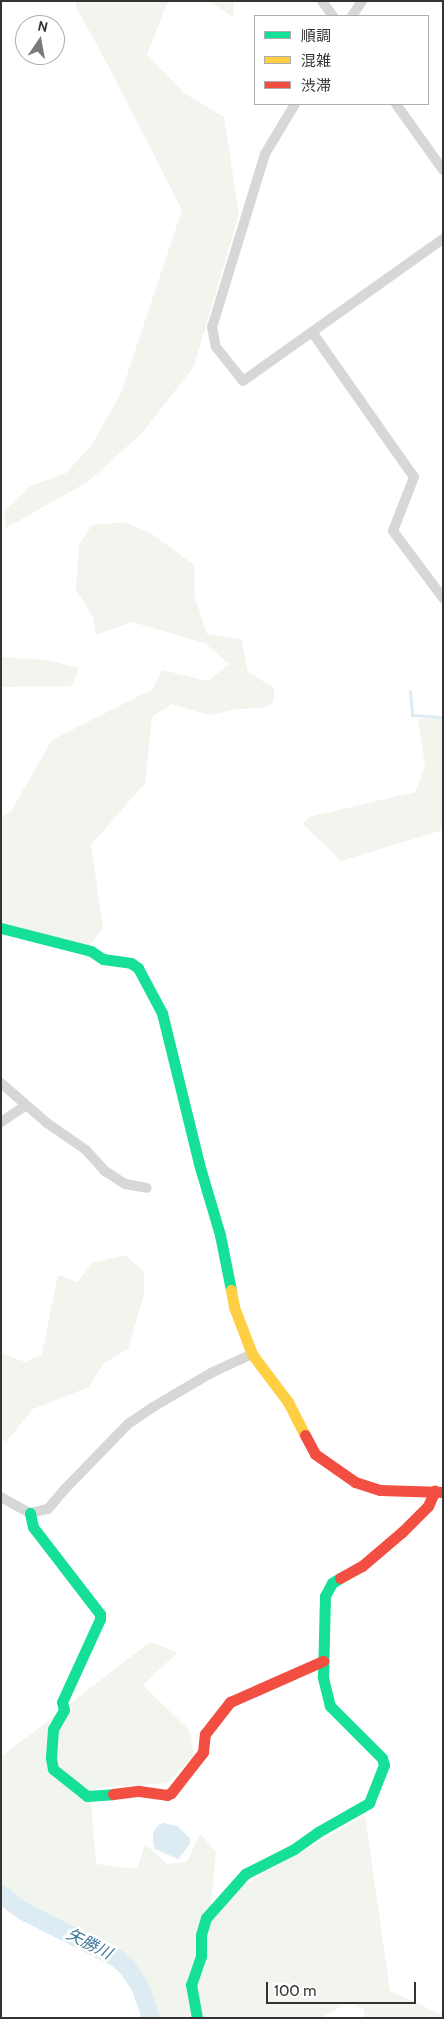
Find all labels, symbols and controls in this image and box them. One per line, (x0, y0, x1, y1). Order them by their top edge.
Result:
north arrow (15, 15, 65, 65)
legend (254, 15, 429, 105)
text: N (36, 16, 50, 36)
text: 順調 (301, 27, 331, 45)
text: 混雑 (301, 52, 331, 70)
text: 渋滞 (301, 77, 331, 95)
water label: 矢勝川 (63, 1925, 115, 1963)
scale bar (269, 1972, 419, 2004)
text: 100 m (274, 1982, 316, 2000)

